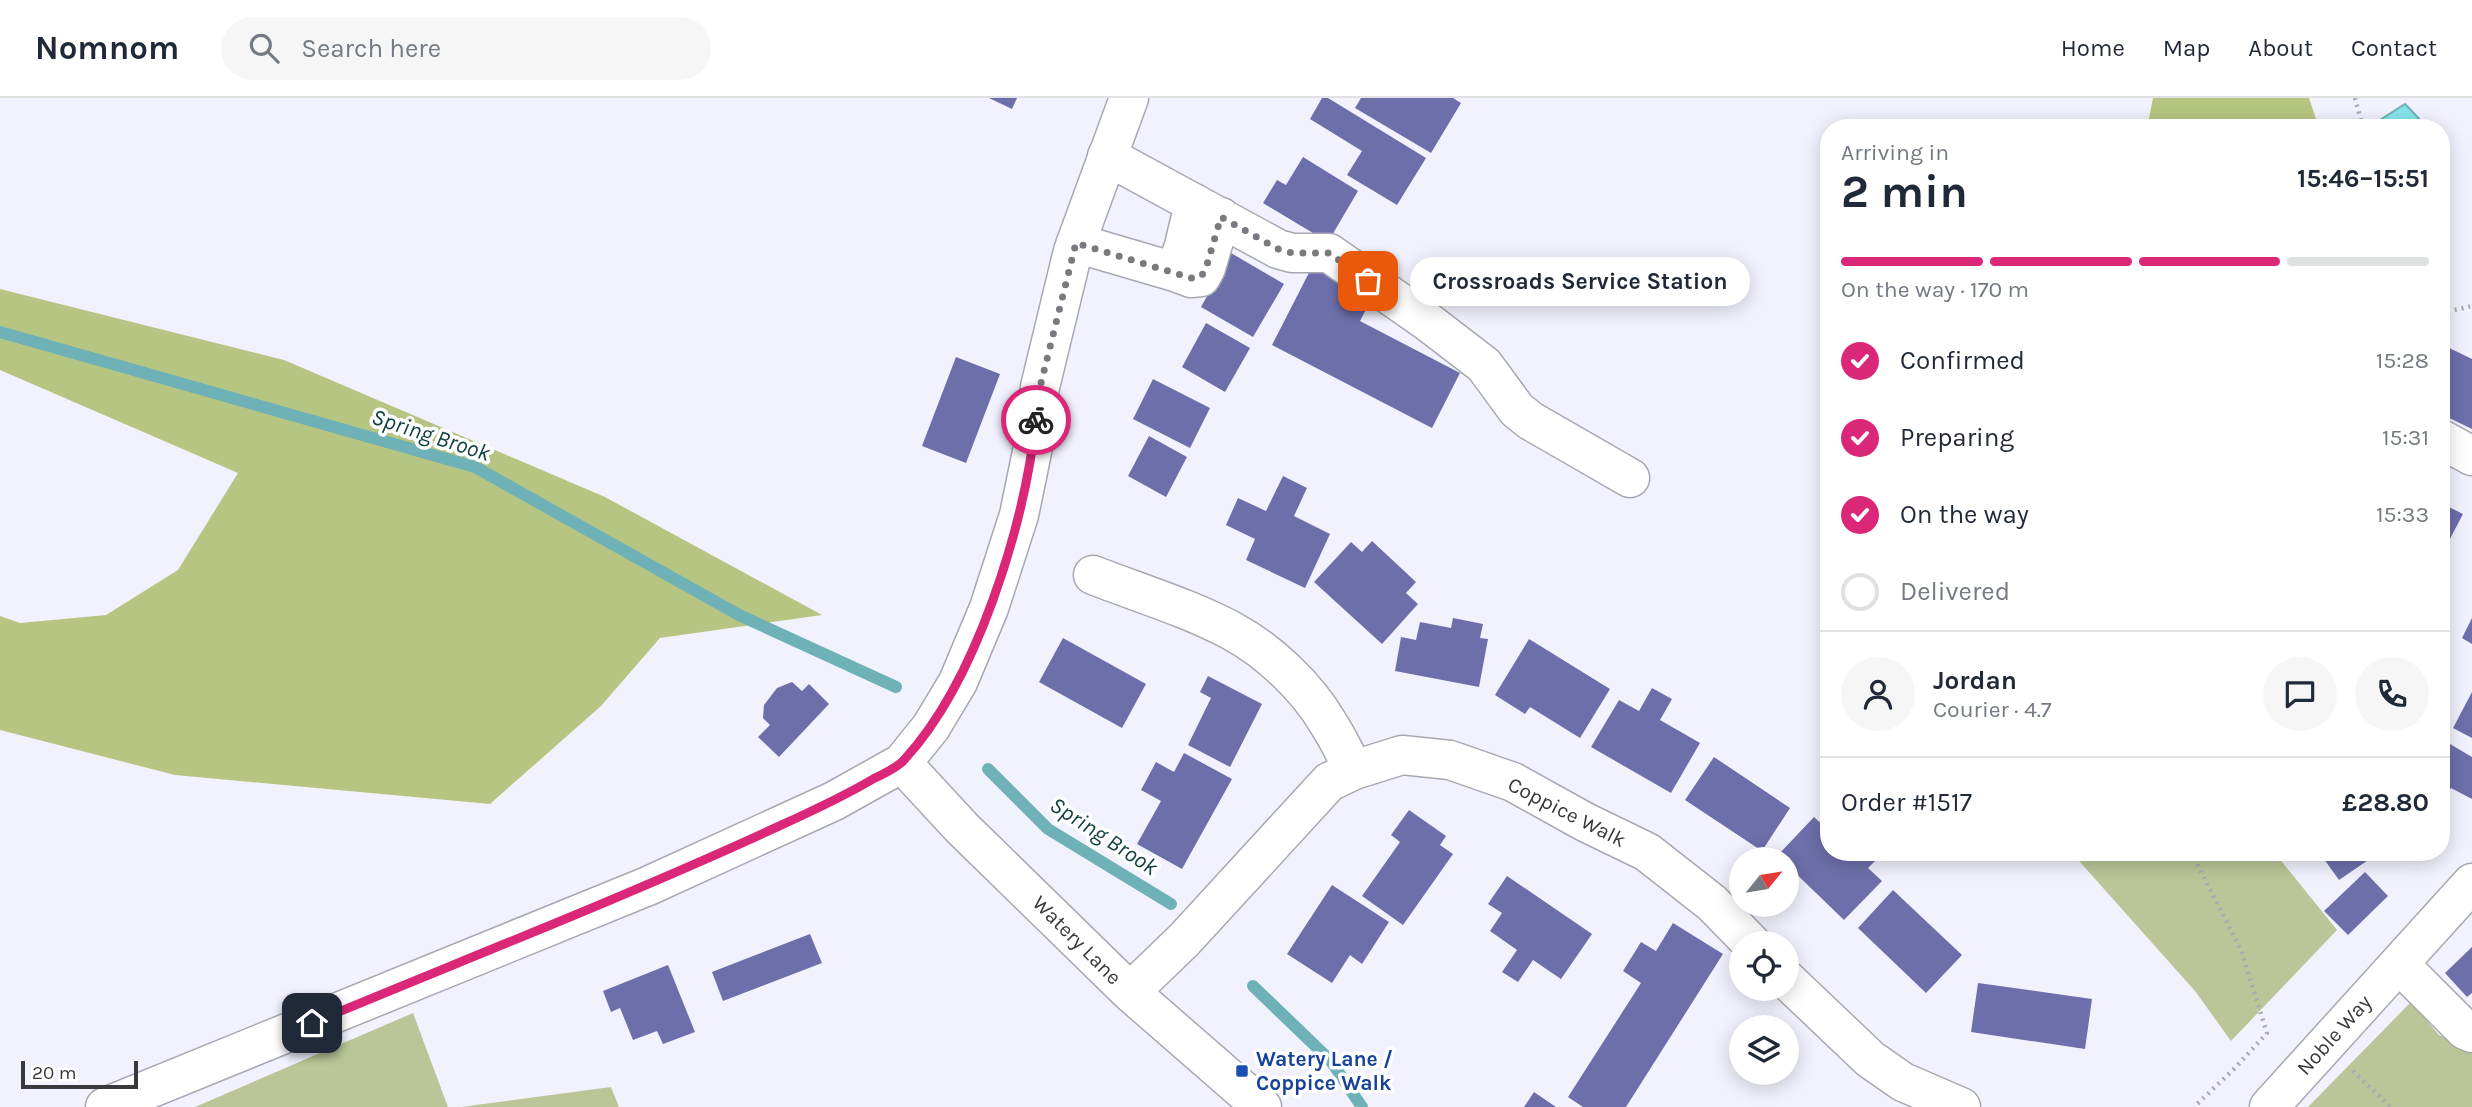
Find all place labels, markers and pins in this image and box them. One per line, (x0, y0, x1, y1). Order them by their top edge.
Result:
pin (1338, 251, 1398, 311)
callout: Crossroads Service Station (1410, 256, 1750, 306)
pin (282, 993, 342, 1053)
place label: Watery Lane / Coppice Walk (1256, 1047, 1393, 1095)
marker: Watery Lane / Coppice Walk (1234, 1063, 1250, 1079)

